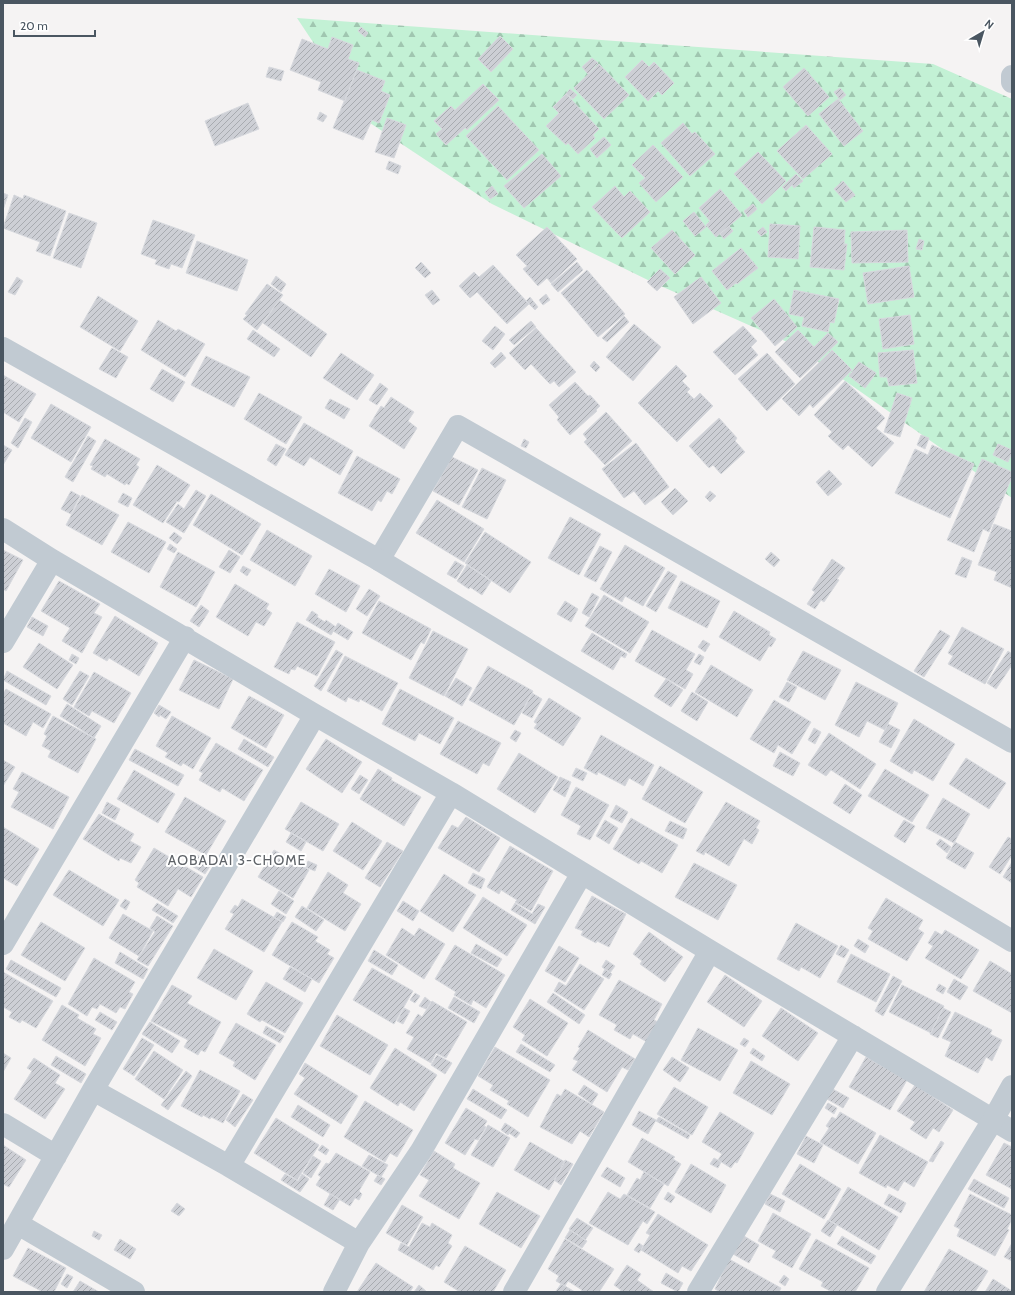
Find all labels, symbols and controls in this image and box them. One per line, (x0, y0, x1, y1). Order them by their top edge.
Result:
scale bar (14, 12, 95, 38)
north arrow (963, 12, 1003, 52)
text: N (982, 16, 997, 32)
text: 20 m (20, 18, 48, 33)
district label: AOBADAI 3-CHOME (168, 851, 306, 869)

